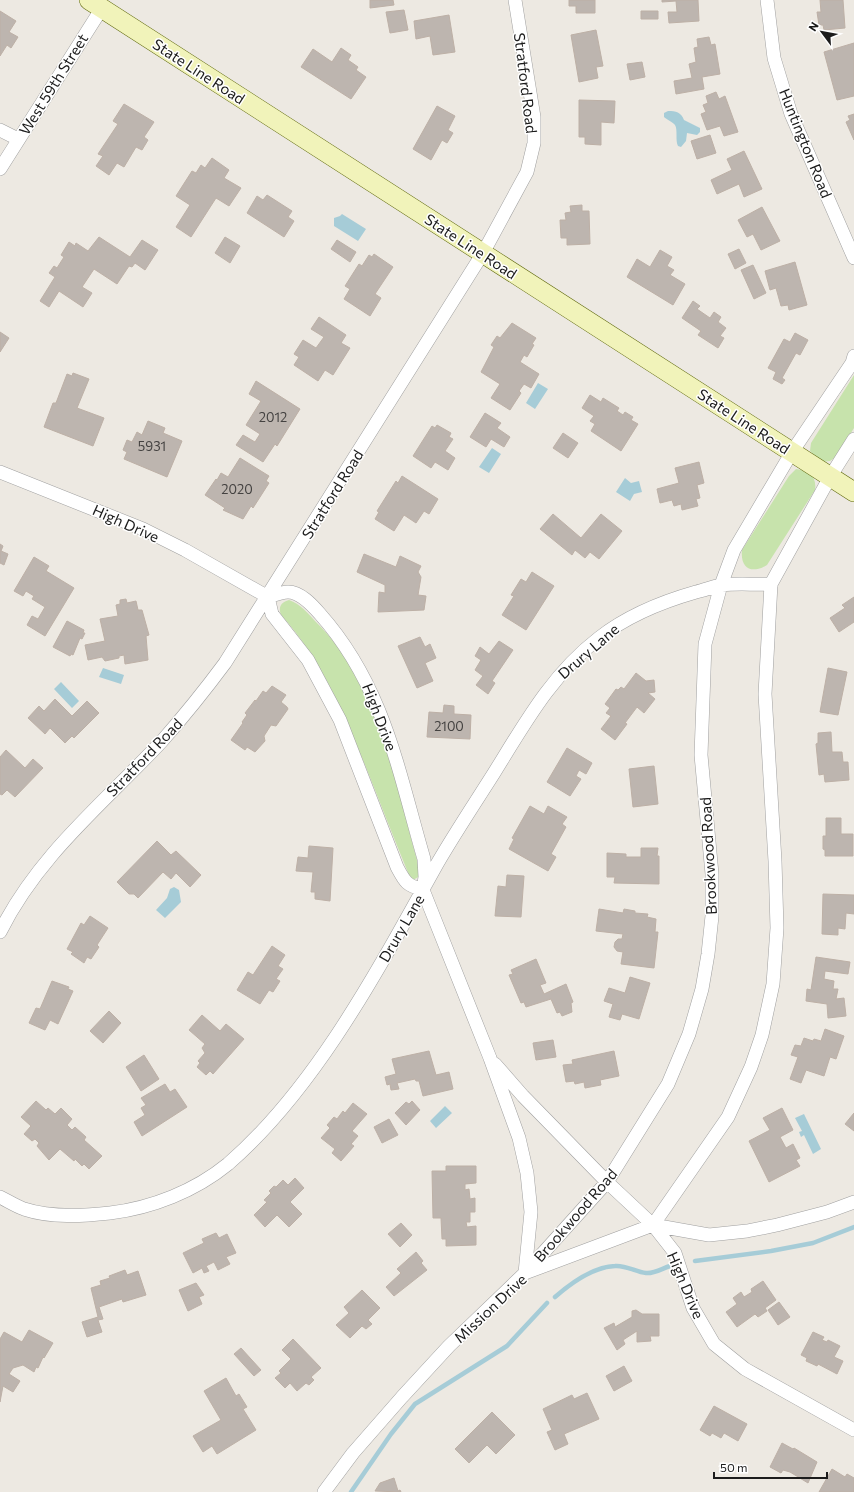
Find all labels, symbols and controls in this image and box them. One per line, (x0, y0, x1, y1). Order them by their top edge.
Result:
north arrow (802, 12, 842, 52)
text: N (805, 19, 821, 33)
street label: West 59th Street (15, 30, 91, 138)
street label: Stratford Road (511, 32, 541, 134)
street label: State Line Road (150, 34, 248, 108)
street label: Huntington Road (776, 86, 836, 200)
street label: State Line Road (422, 209, 520, 283)
street label: State Line Road (695, 384, 793, 458)
house number: 2012 (259, 409, 287, 425)
house number: 5931 (138, 438, 166, 454)
street label: Stratford Road (297, 446, 367, 542)
house number: 2020 (221, 481, 253, 497)
street label: High Drive (90, 500, 162, 546)
street label: Drury Lane (554, 620, 622, 682)
street label: High Drive (359, 681, 401, 753)
street label: Stratford Road (102, 714, 186, 800)
house number: 2100 (434, 718, 464, 734)
street label: Brookwood Road (696, 797, 720, 915)
street label: Drury Lane (374, 891, 428, 965)
street label: Brookwood Road (530, 1165, 620, 1265)
street label: High Drive (664, 1249, 708, 1321)
street label: Mission Drive (450, 1270, 530, 1346)
scale bar (714, 1454, 827, 1480)
text: 50 m (720, 1460, 748, 1474)

